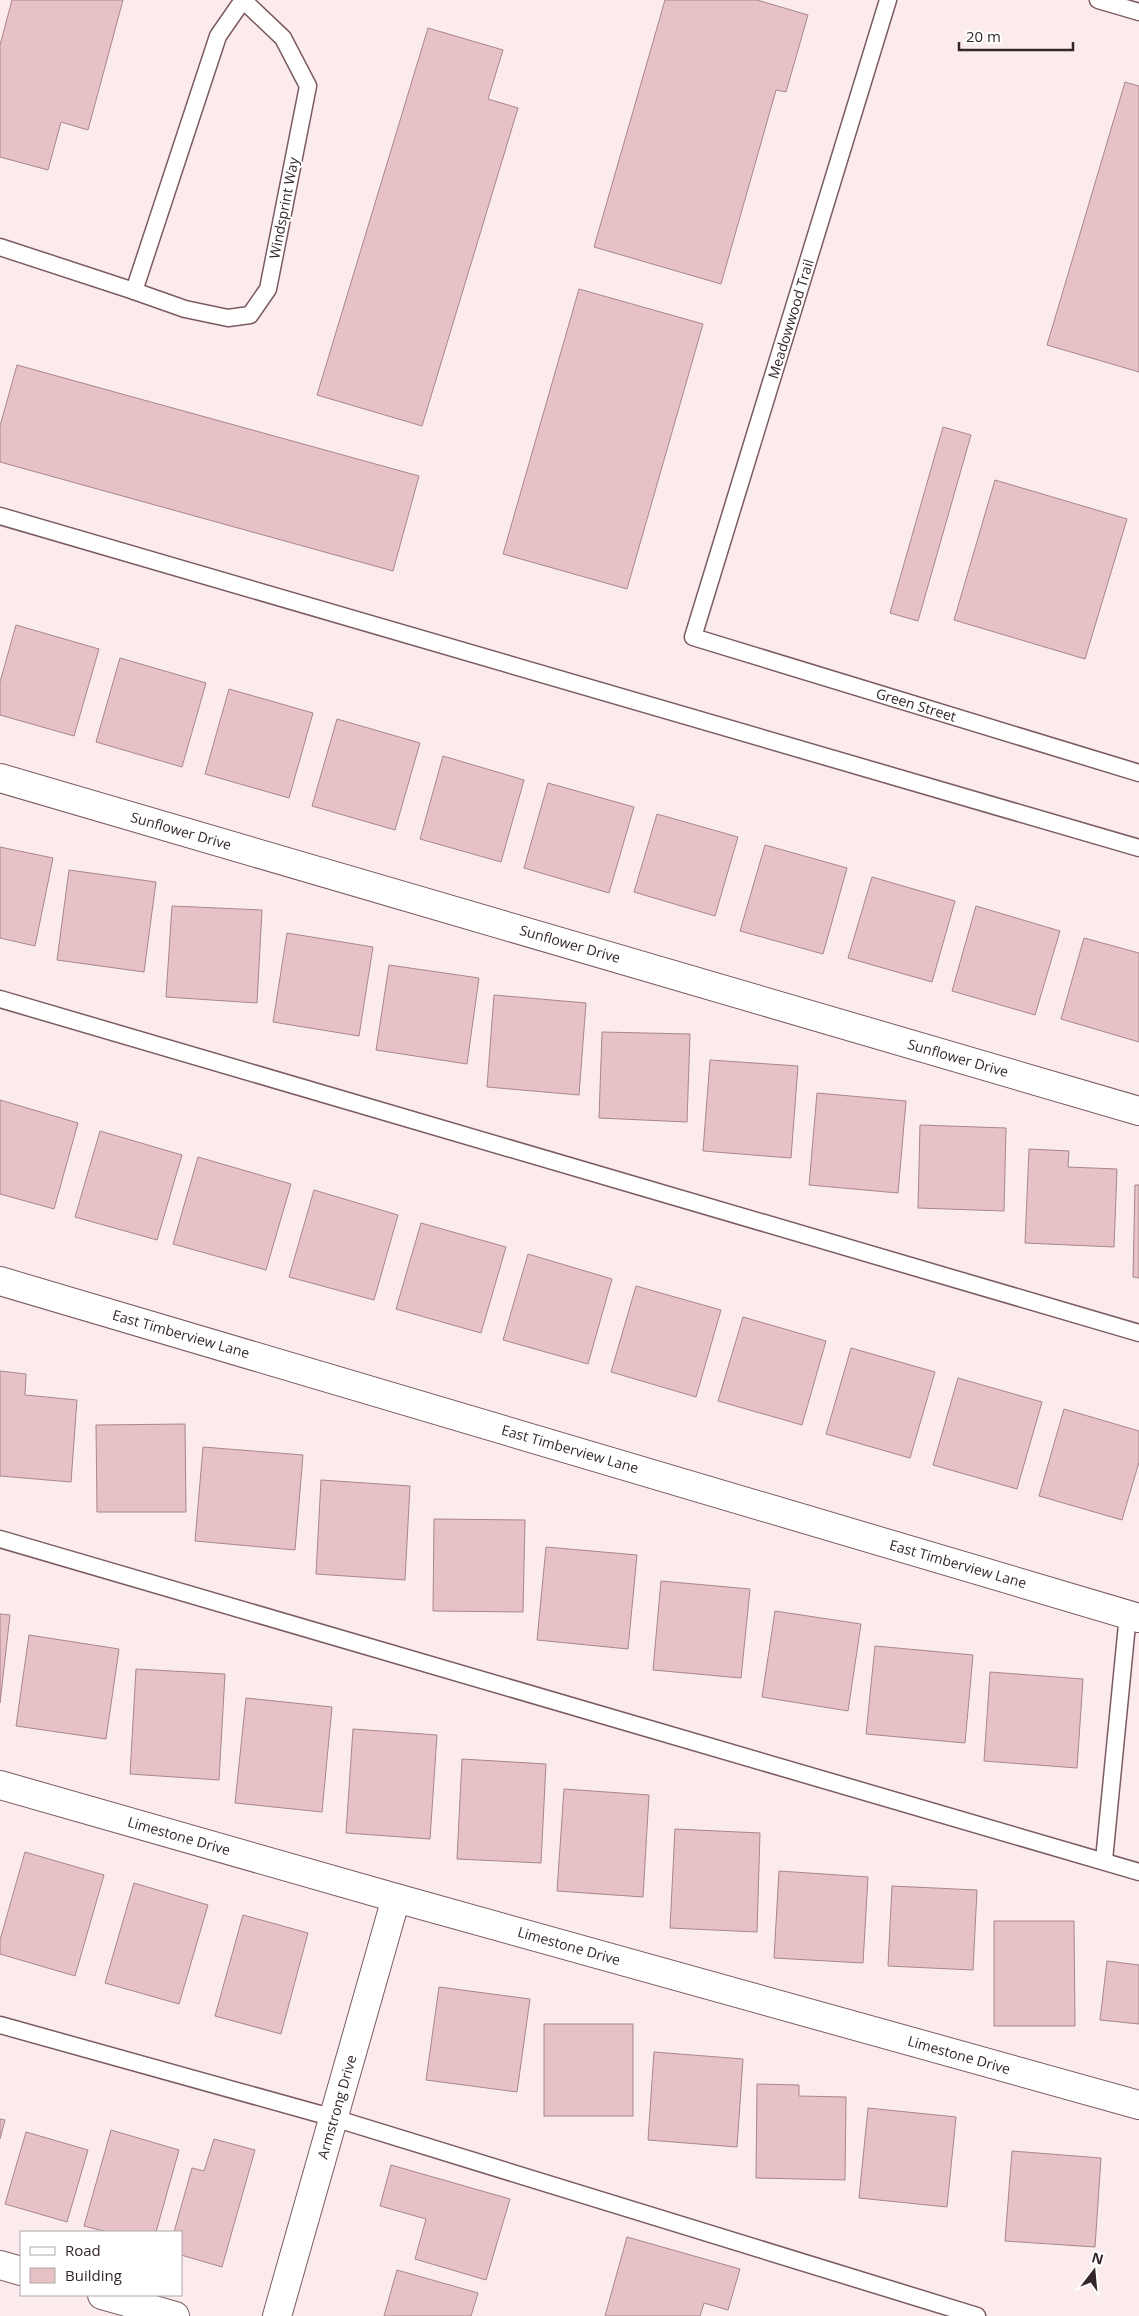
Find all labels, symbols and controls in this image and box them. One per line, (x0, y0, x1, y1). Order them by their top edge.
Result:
scale bar (959, 20, 1073, 52)
text: 20 m (966, 26, 1001, 46)
street label: Windsprint Way (264, 155, 303, 260)
street label: Meadowwood Trail (763, 257, 818, 381)
street label: Green Street (874, 683, 959, 726)
street label: Sunflower Drive (129, 807, 234, 854)
street label: Sunflower Drive (518, 920, 623, 967)
street label: Sunflower Drive (906, 1034, 1011, 1081)
street label: East Timberview Lane (110, 1305, 252, 1362)
street label: East Timberview Lane (499, 1420, 641, 1477)
street label: East Timberview Lane (887, 1535, 1029, 1592)
street label: Limestone Drive (126, 1812, 233, 1859)
street label: Limestone Drive (516, 1922, 623, 1969)
street label: Limestone Drive (906, 2031, 1013, 2078)
street label: Armstrong Drive (313, 2052, 360, 2161)
legend (20, 2231, 182, 2296)
text: Road (65, 2240, 101, 2260)
north arrow (1069, 2246, 1119, 2296)
text: N (1090, 2247, 1106, 2269)
text: Building (65, 2265, 122, 2285)

